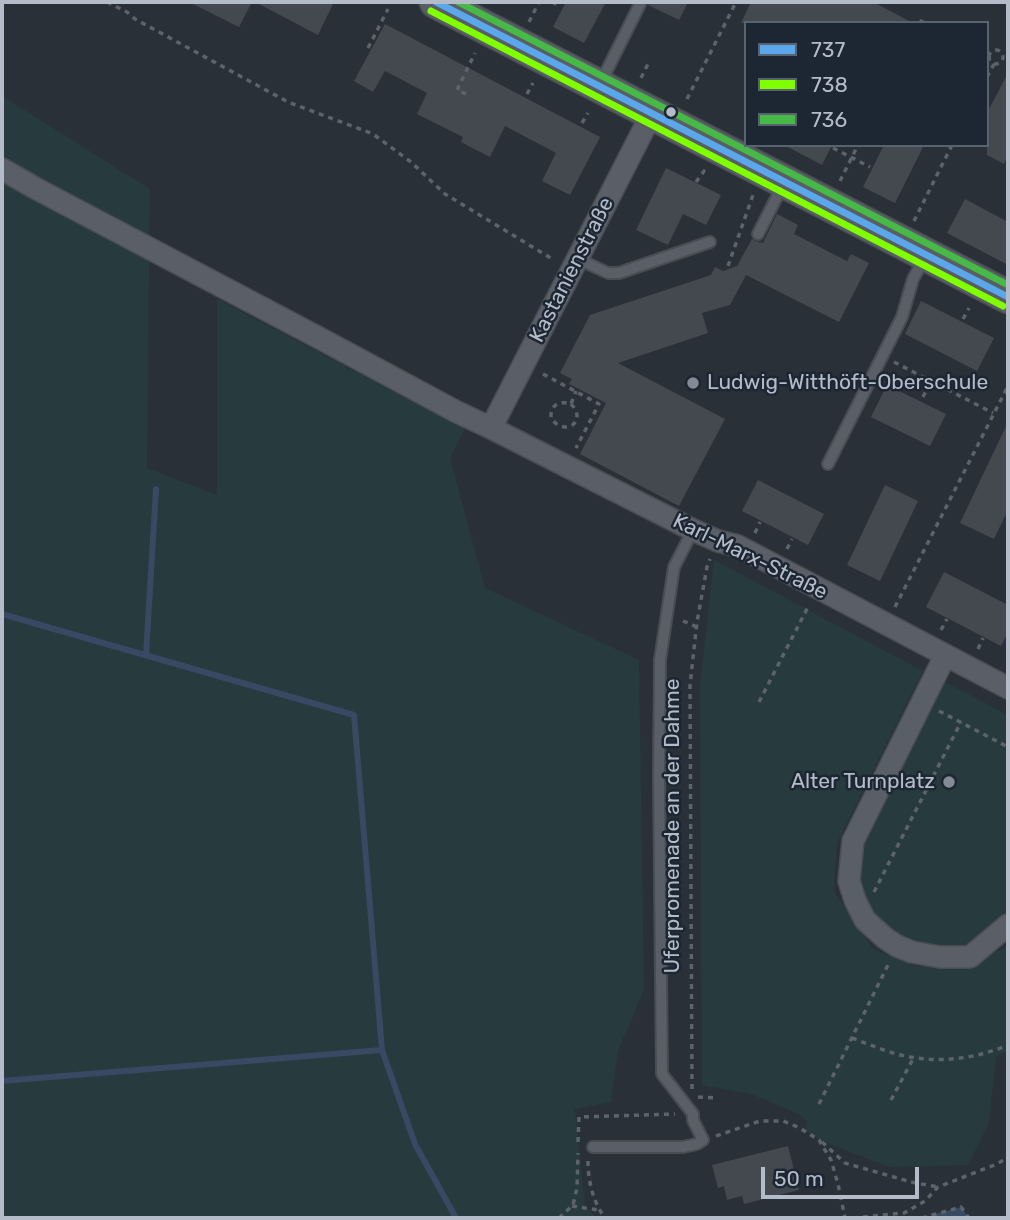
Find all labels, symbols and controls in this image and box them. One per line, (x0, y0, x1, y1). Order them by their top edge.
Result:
legend (744, 21, 989, 147)
text: 737 (811, 37, 845, 62)
text: 738 (811, 72, 848, 97)
unlabelled marker (664, 105, 678, 119)
text: 736 (811, 107, 847, 132)
street label: Kastanienstraße (525, 193, 619, 347)
place label: Ludwig-Witthöft-Oberschule (707, 370, 988, 396)
marker: Ludwig-Witthöft-Oberschule (685, 375, 701, 391)
street label: Karl-Marx-Straße (669, 509, 831, 605)
street label: Uferpromenade an der Dahme (660, 679, 686, 973)
place label: Alter Turnplatz (791, 769, 935, 795)
marker: Alter Turnplatz (941, 774, 957, 790)
scale bar (765, 1154, 922, 1198)
text: 50 m (774, 1166, 824, 1191)

